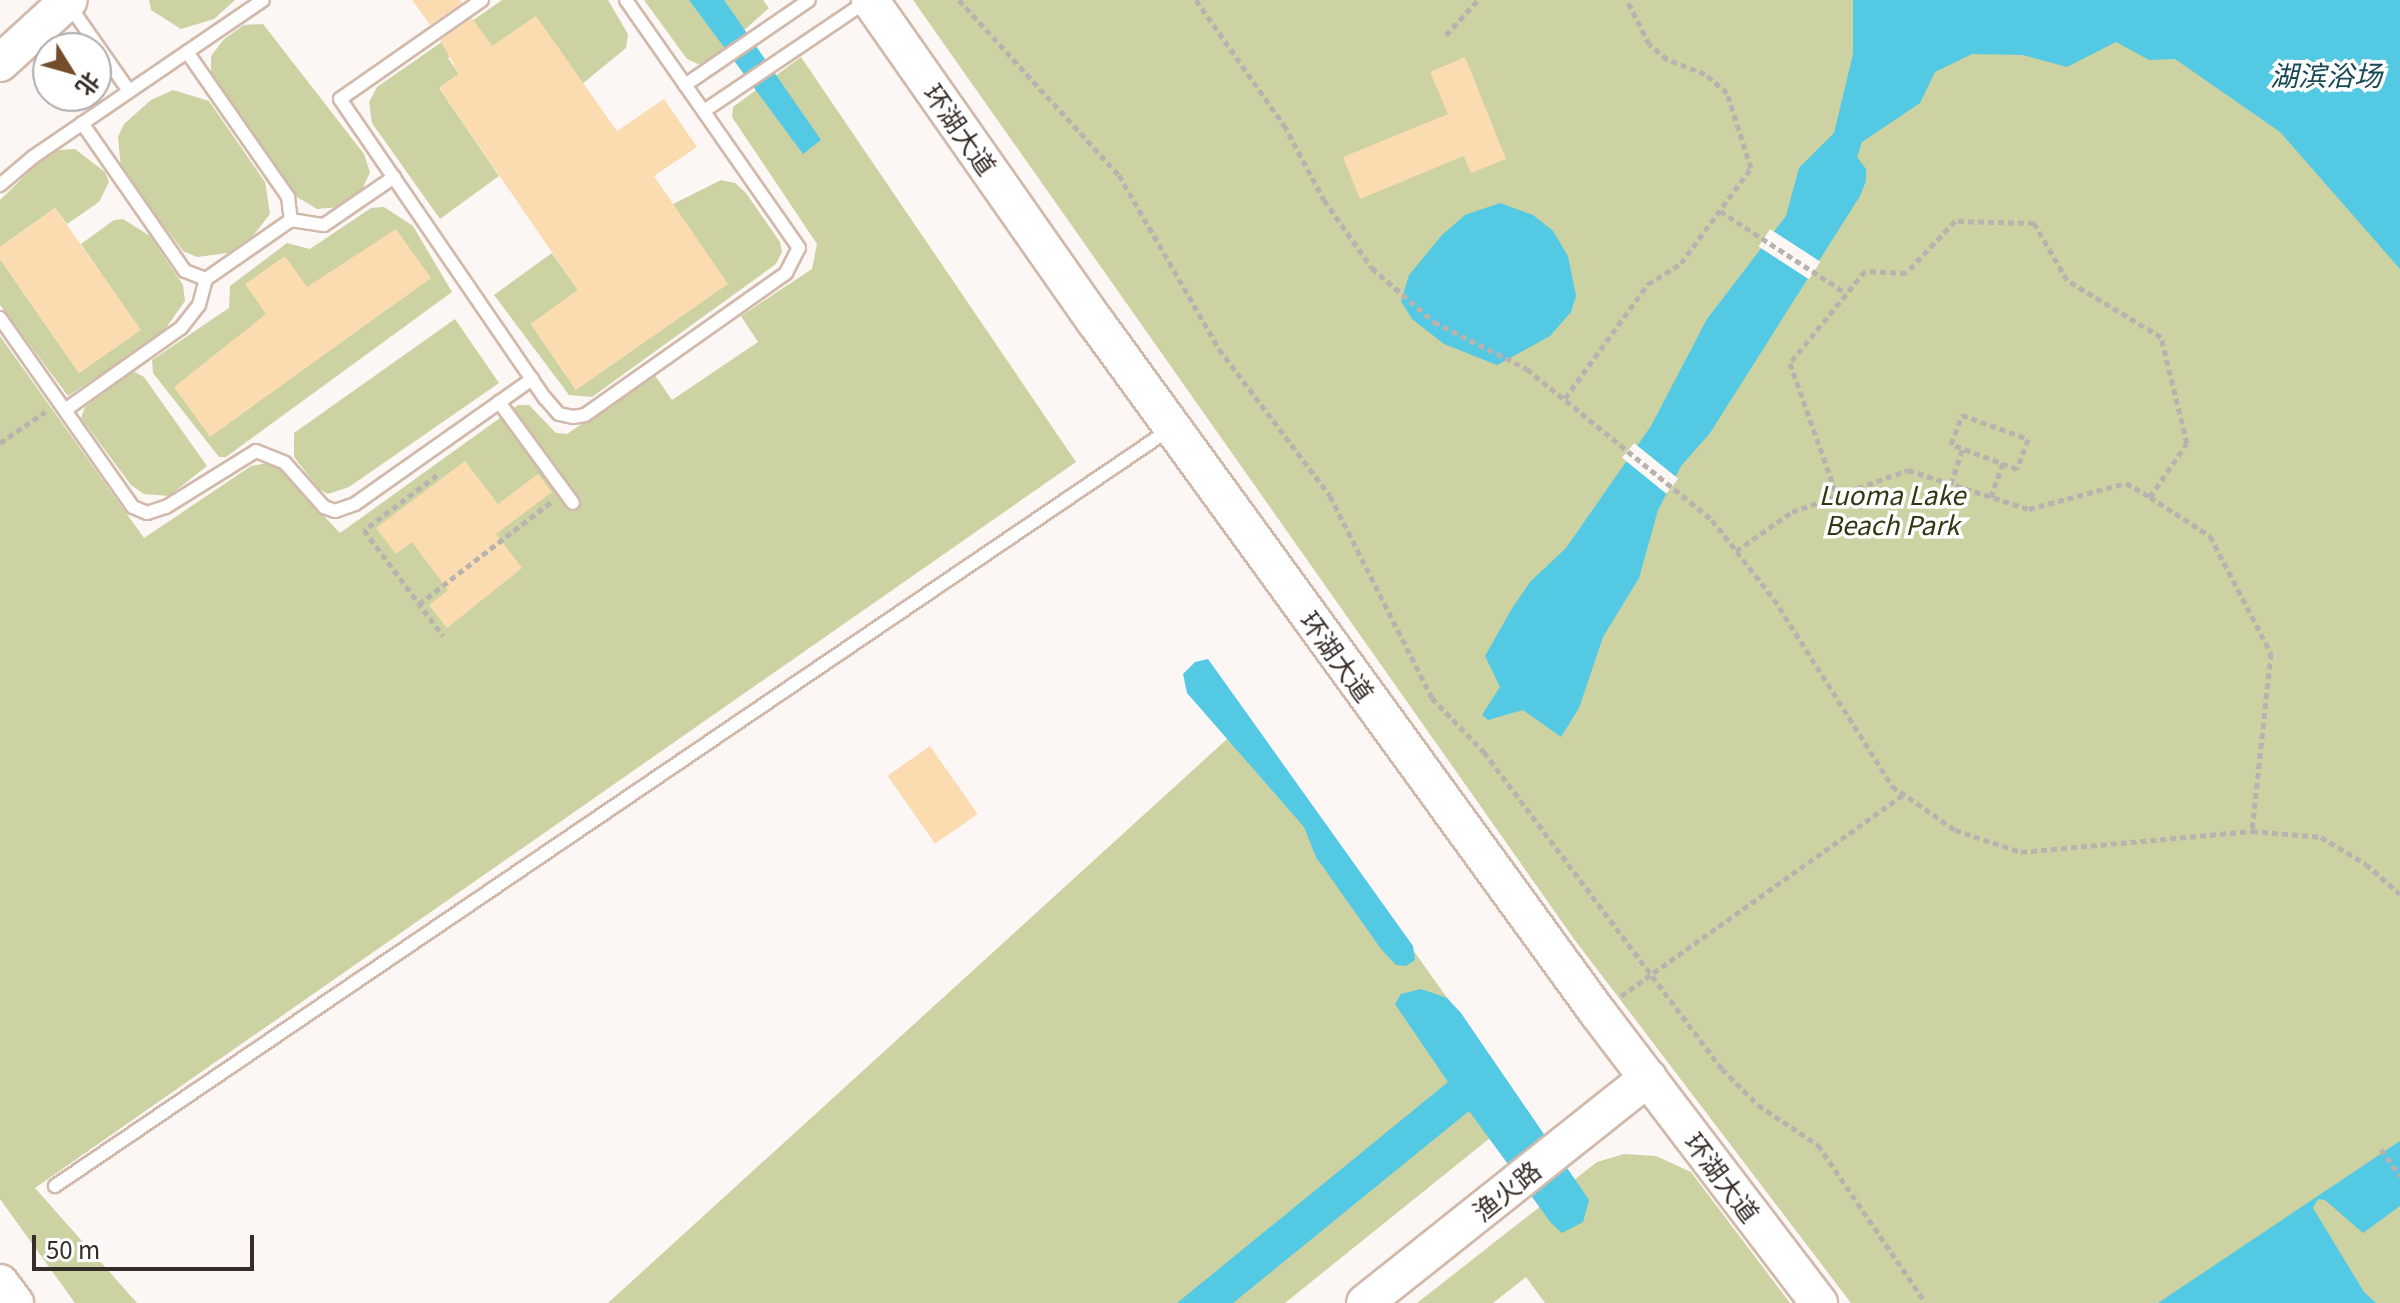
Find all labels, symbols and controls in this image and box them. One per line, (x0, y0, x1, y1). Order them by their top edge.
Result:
north arrow (32, 32, 112, 112)
water label: 湖滨浴场 (2270, 57, 2382, 91)
text: 北 (70, 67, 109, 104)
street label: 环湖大道 (918, 77, 1004, 181)
park label: Luoma Lake Beach Park (1819, 478, 1965, 540)
street label: 环湖大道 (1295, 605, 1381, 707)
street label: 环湖大道 (1679, 1126, 1767, 1228)
street label: 渔火路 (1466, 1153, 1546, 1227)
scale bar (36, 1219, 258, 1269)
text: 50 m (46, 1231, 100, 1266)

